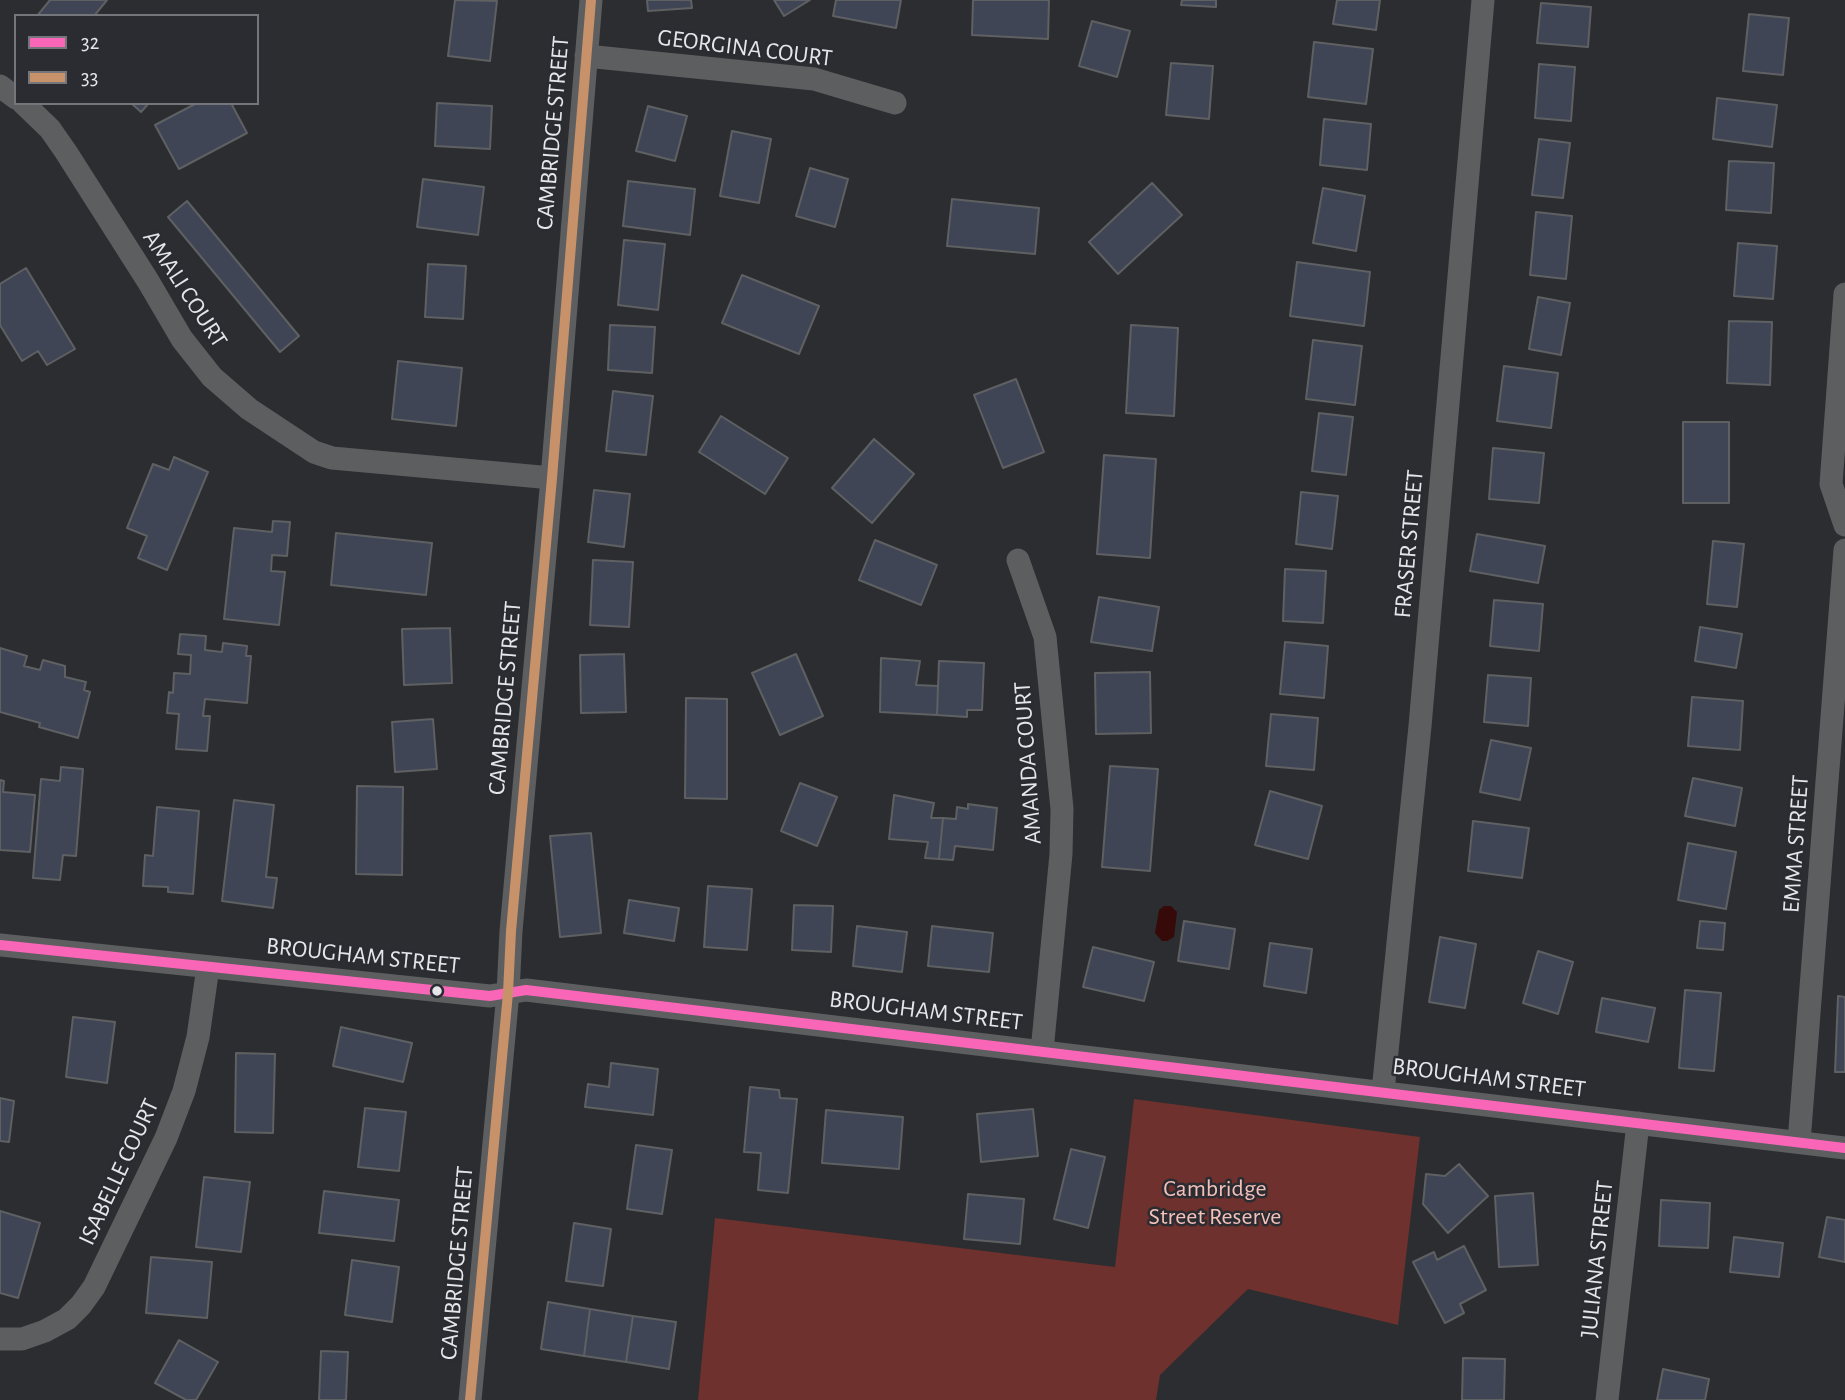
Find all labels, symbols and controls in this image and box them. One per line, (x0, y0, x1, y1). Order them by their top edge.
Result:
legend (14, 14, 259, 105)
street label: GEORGINA COURT (656, 23, 834, 73)
text: 32 (81, 32, 99, 53)
street label: CAMBRIDGE STREET (530, 35, 576, 231)
text: 33 (81, 67, 98, 88)
street label: AMALI COURT (136, 225, 234, 353)
street label: FRASER STREET (1388, 469, 1430, 619)
street label: CAMBRIDGE STREET (482, 600, 528, 796)
street label: AMANDA COURT (1008, 681, 1048, 845)
street label: EMMA STREET (1777, 774, 1815, 914)
street label: BROUGHAM STREET (265, 932, 461, 980)
unlabelled marker (430, 984, 444, 998)
street label: BROUGHAM STREET (828, 985, 1024, 1037)
street label: BROUGHAM STREET (1391, 1052, 1587, 1104)
street label: ISABELLE COURT (72, 1094, 166, 1250)
street label: CAMBRIDGE STREET (434, 1165, 480, 1361)
park label: Cambridge Street Reserve (1149, 1175, 1281, 1231)
street label: JULIANA STREET (1574, 1179, 1620, 1339)

